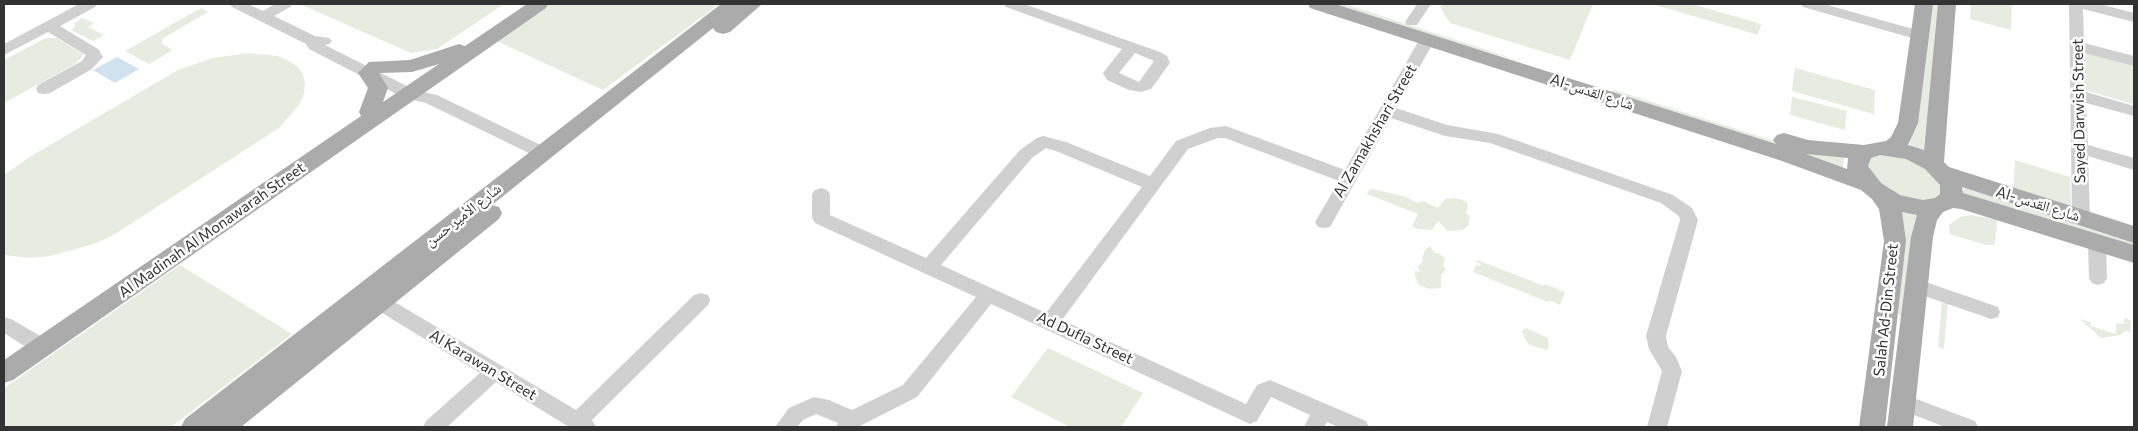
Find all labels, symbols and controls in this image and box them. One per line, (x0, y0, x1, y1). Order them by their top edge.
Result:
street label: Sayed Darwish Street (2069, 38, 2089, 184)
street label: Al Zamakhshari Street (1329, 61, 1421, 201)
street label: Al-شارع القدس (1548, 70, 1636, 114)
street label: Al Madinah Al Monawarah Street (115, 159, 309, 301)
street label: شارع الأمير حسن (421, 180, 505, 250)
street label: Al-شارع القدس (1994, 183, 2082, 225)
street label: Salah Ad-Din Street (1870, 243, 1902, 377)
street label: Ad Dufla Street (1034, 308, 1136, 368)
street label: Al Karawan Street (426, 326, 540, 404)

